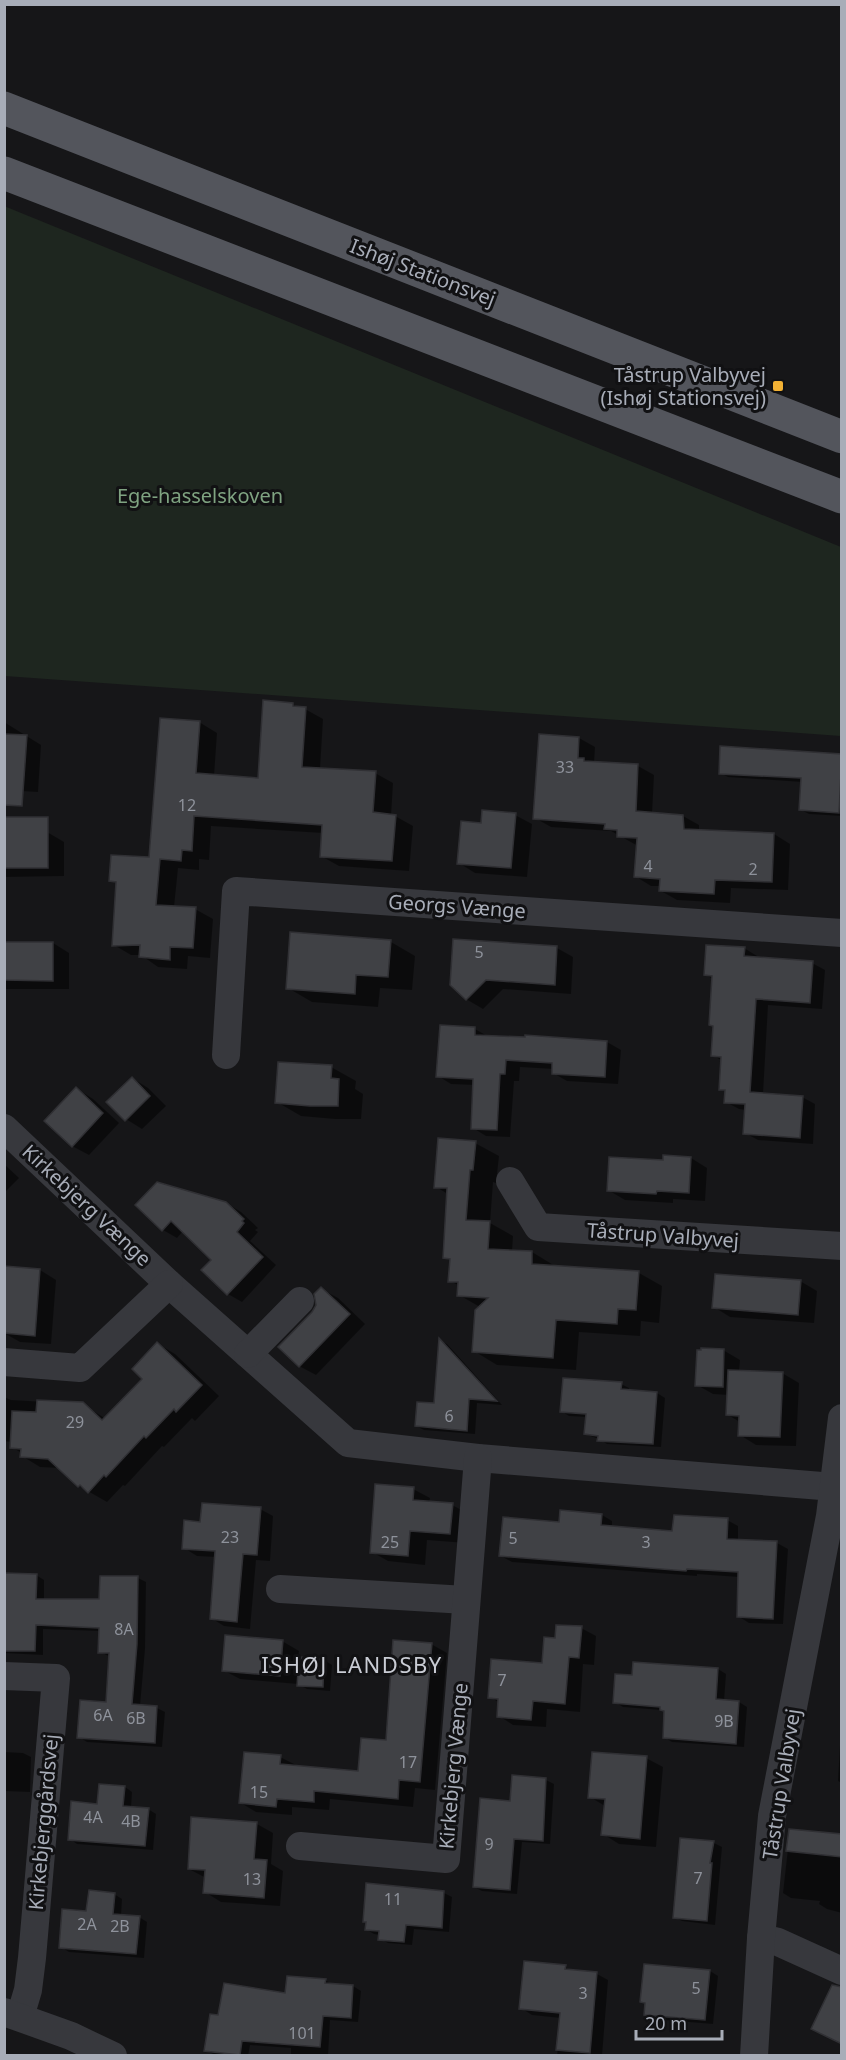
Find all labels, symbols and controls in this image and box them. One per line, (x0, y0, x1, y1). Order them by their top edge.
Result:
street label: Ishøj Stationsvej (346, 232, 500, 312)
place label: Tåstrup Valbyvej (Ishøj Stationsvej) (600, 361, 766, 411)
marker: Tåstrup Valbyvej (Ishøj Stationsvej) (771, 379, 785, 393)
park label: Ege-hasselskoven (117, 482, 283, 509)
house number: 33 (556, 756, 574, 778)
house number: 12 (178, 794, 196, 816)
house number: 4 (643, 855, 653, 877)
house number: 2 (748, 858, 758, 880)
street label: Georgs Vænge (387, 888, 527, 924)
house number: 5 (474, 941, 484, 963)
street label: Kirkebjerg Vænge (17, 1138, 157, 1272)
street label: Tåstrup Valbyvej (586, 1216, 740, 1254)
house number: 6 (444, 1405, 454, 1427)
house number: 29 (66, 1411, 84, 1433)
house number: 23 (221, 1526, 239, 1548)
house number: 5 (508, 1527, 518, 1549)
house number: 25 (381, 1531, 399, 1553)
house number: 3 (641, 1531, 651, 1553)
house number: 8A (114, 1618, 134, 1640)
district label: ISHØJ LANDSBY (261, 1649, 443, 1679)
house number: 7 (497, 1669, 507, 1691)
street label: Kirkebjerg Vænge (432, 1682, 474, 1850)
house number: 6A (93, 1704, 113, 1726)
house number: 6B (126, 1707, 146, 1729)
street label: Tåstrup Valbyvej (756, 1707, 806, 1861)
house number: 9B (714, 1710, 734, 1732)
street label: Kirkebjerggårdsvej (22, 1733, 64, 1911)
house number: 17 (399, 1751, 417, 1773)
house number: 15 (250, 1781, 268, 1803)
house number: 4A (83, 1806, 103, 1828)
house number: 4B (121, 1810, 141, 1832)
house number: 9 (484, 1833, 494, 1855)
house number: 7 (693, 1867, 703, 1889)
house number: 13 (243, 1868, 261, 1890)
house number: 11 (384, 1888, 402, 1910)
house number: 2A (77, 1913, 97, 1935)
house number: 2B (110, 1915, 130, 1937)
house number: 5 (691, 1977, 701, 1999)
house number: 3 (578, 1982, 588, 2004)
scale bar (636, 2003, 722, 2041)
text: 20 m (645, 2011, 687, 2035)
house number: 101 (288, 2022, 316, 2044)

